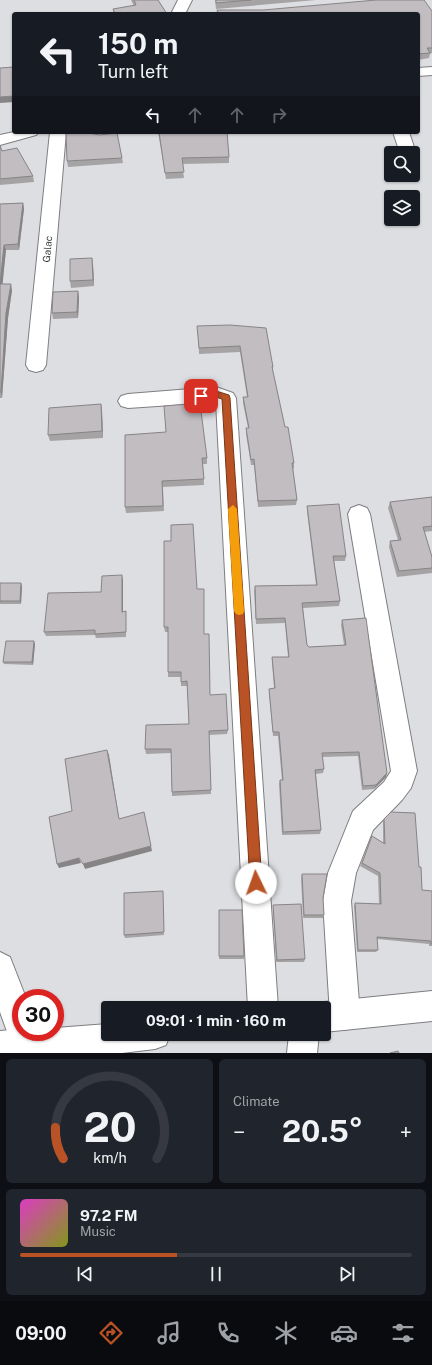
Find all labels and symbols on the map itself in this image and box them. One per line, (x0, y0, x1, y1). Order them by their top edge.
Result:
street label: Galac (40, 235, 54, 263)
pin (184, 379, 218, 413)
position arrow (235, 862, 277, 904)
speed limit sign: 30 (12, 989, 64, 1041)

